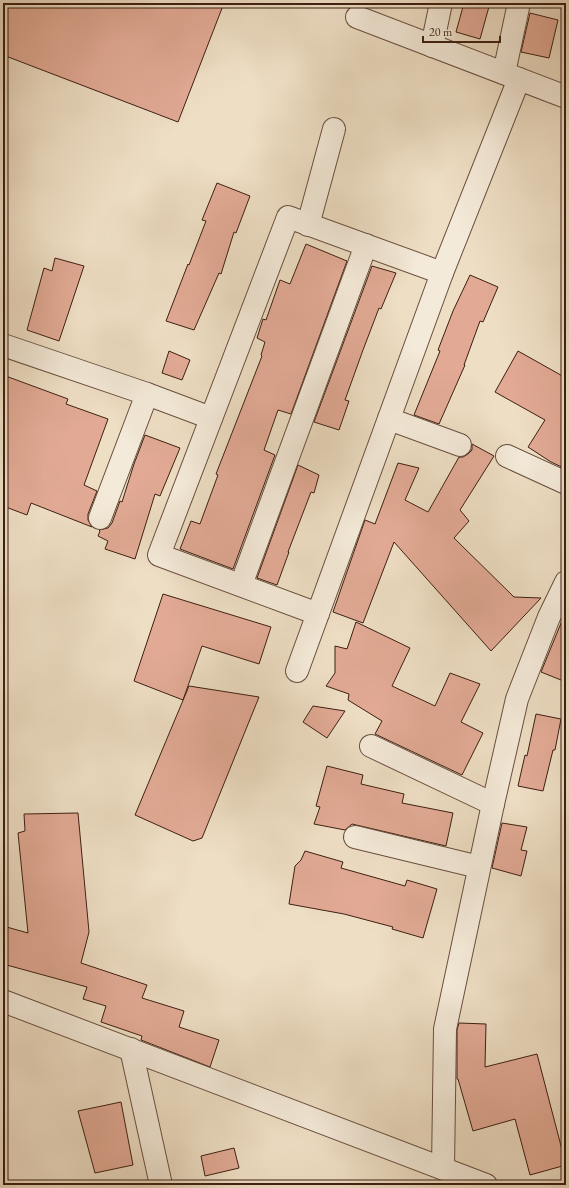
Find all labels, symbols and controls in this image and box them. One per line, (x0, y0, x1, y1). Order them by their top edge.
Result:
scale bar (423, 18, 500, 44)
text: 20 m (429, 24, 453, 40)

